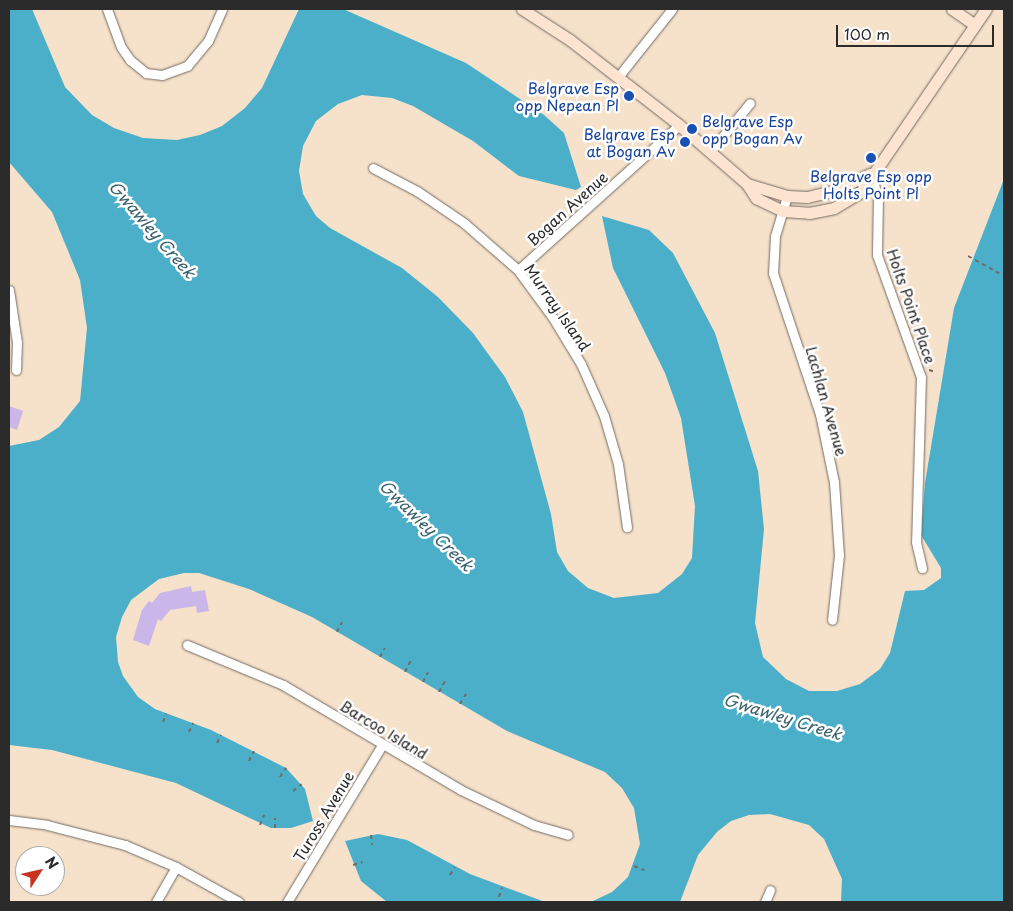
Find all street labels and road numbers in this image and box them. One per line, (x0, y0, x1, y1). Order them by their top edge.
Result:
street label: Bogan Avenue (523, 167, 611, 249)
street label: Holts Point Place (884, 245, 940, 367)
street label: Murray Island (521, 260, 595, 354)
street label: Lachlan Avenue (803, 345, 851, 457)
street label: Barcoo Island (337, 696, 431, 762)
street label: Tuross Avenue (289, 767, 357, 865)

